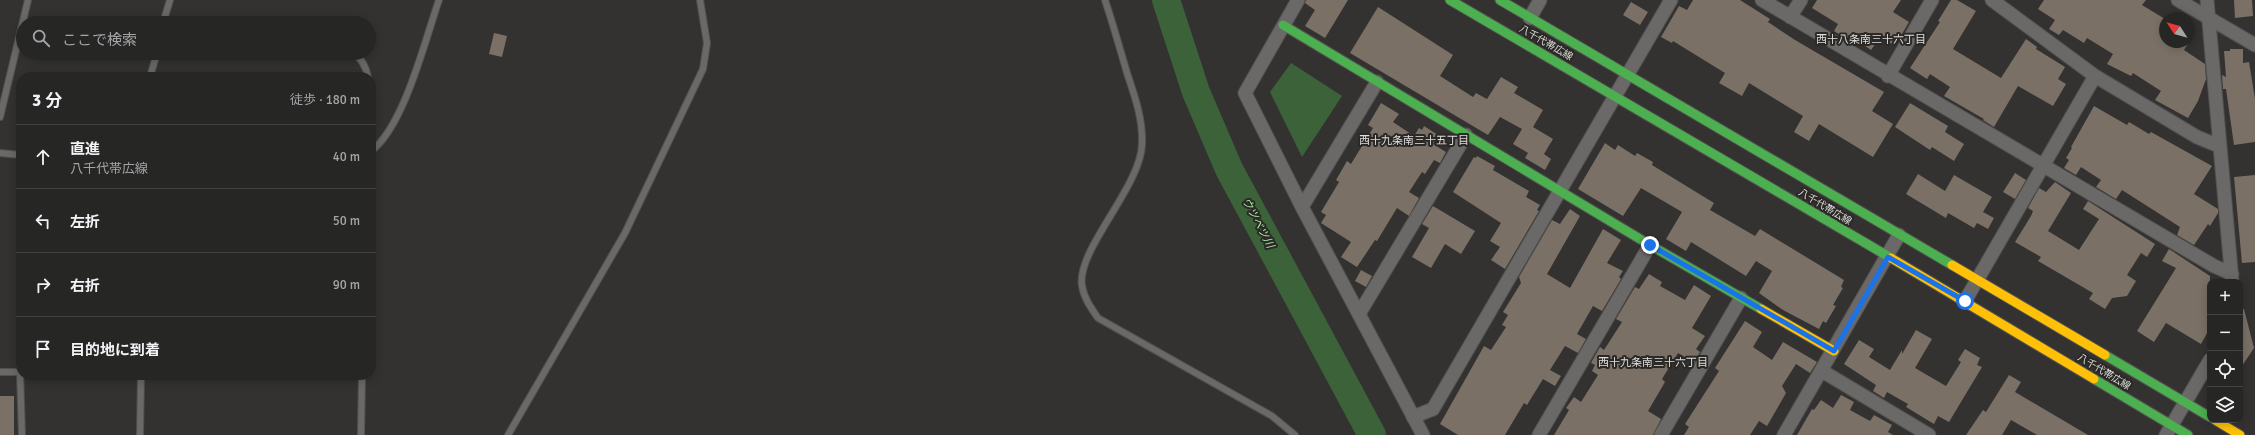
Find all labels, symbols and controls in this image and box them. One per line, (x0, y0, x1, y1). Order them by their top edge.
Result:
north arrow (2159, 12, 2195, 48)
search box (16, 16, 376, 60)
street label: 八千代帯広線 (1517, 23, 1575, 63)
icon: search (30, 27, 52, 49)
text: ここで検索 (62, 31, 137, 49)
district label: 西十八条南三十六丁目 (1816, 33, 1926, 46)
text: 3 分 (32, 90, 62, 111)
text: 徒歩 · 180 m (290, 92, 360, 108)
district label: 西十九条南三十五丁目 (1359, 134, 1469, 147)
text: 直進 (70, 140, 100, 158)
icon: ahead (32, 146, 54, 168)
text: 40 m (333, 149, 360, 165)
text: 八千代帯広線 (70, 161, 148, 177)
street label: 八千代帯広線 (1796, 186, 1854, 228)
water label: ウツベツ川 (1239, 196, 1277, 251)
icon: left (32, 210, 54, 232)
text: 左折 (70, 213, 100, 231)
text: 50 m (333, 213, 360, 229)
route end (1641, 236, 1659, 254)
icon: right (32, 274, 54, 296)
text: 右折 (70, 277, 100, 295)
text: 90 m (333, 277, 360, 293)
map controls (2207, 279, 2243, 423)
button: + (2207, 279, 2243, 315)
route start (1956, 292, 1974, 310)
button: − (2207, 315, 2243, 351)
icon: arrive (32, 338, 54, 360)
text: 目的地に到着 (70, 341, 160, 359)
street label: 八千代帯広線 (2075, 351, 2133, 393)
button: locate (2207, 351, 2243, 387)
district label: 西十九条南三十六丁目 (1598, 356, 1708, 369)
button: layers (2207, 387, 2243, 423)

